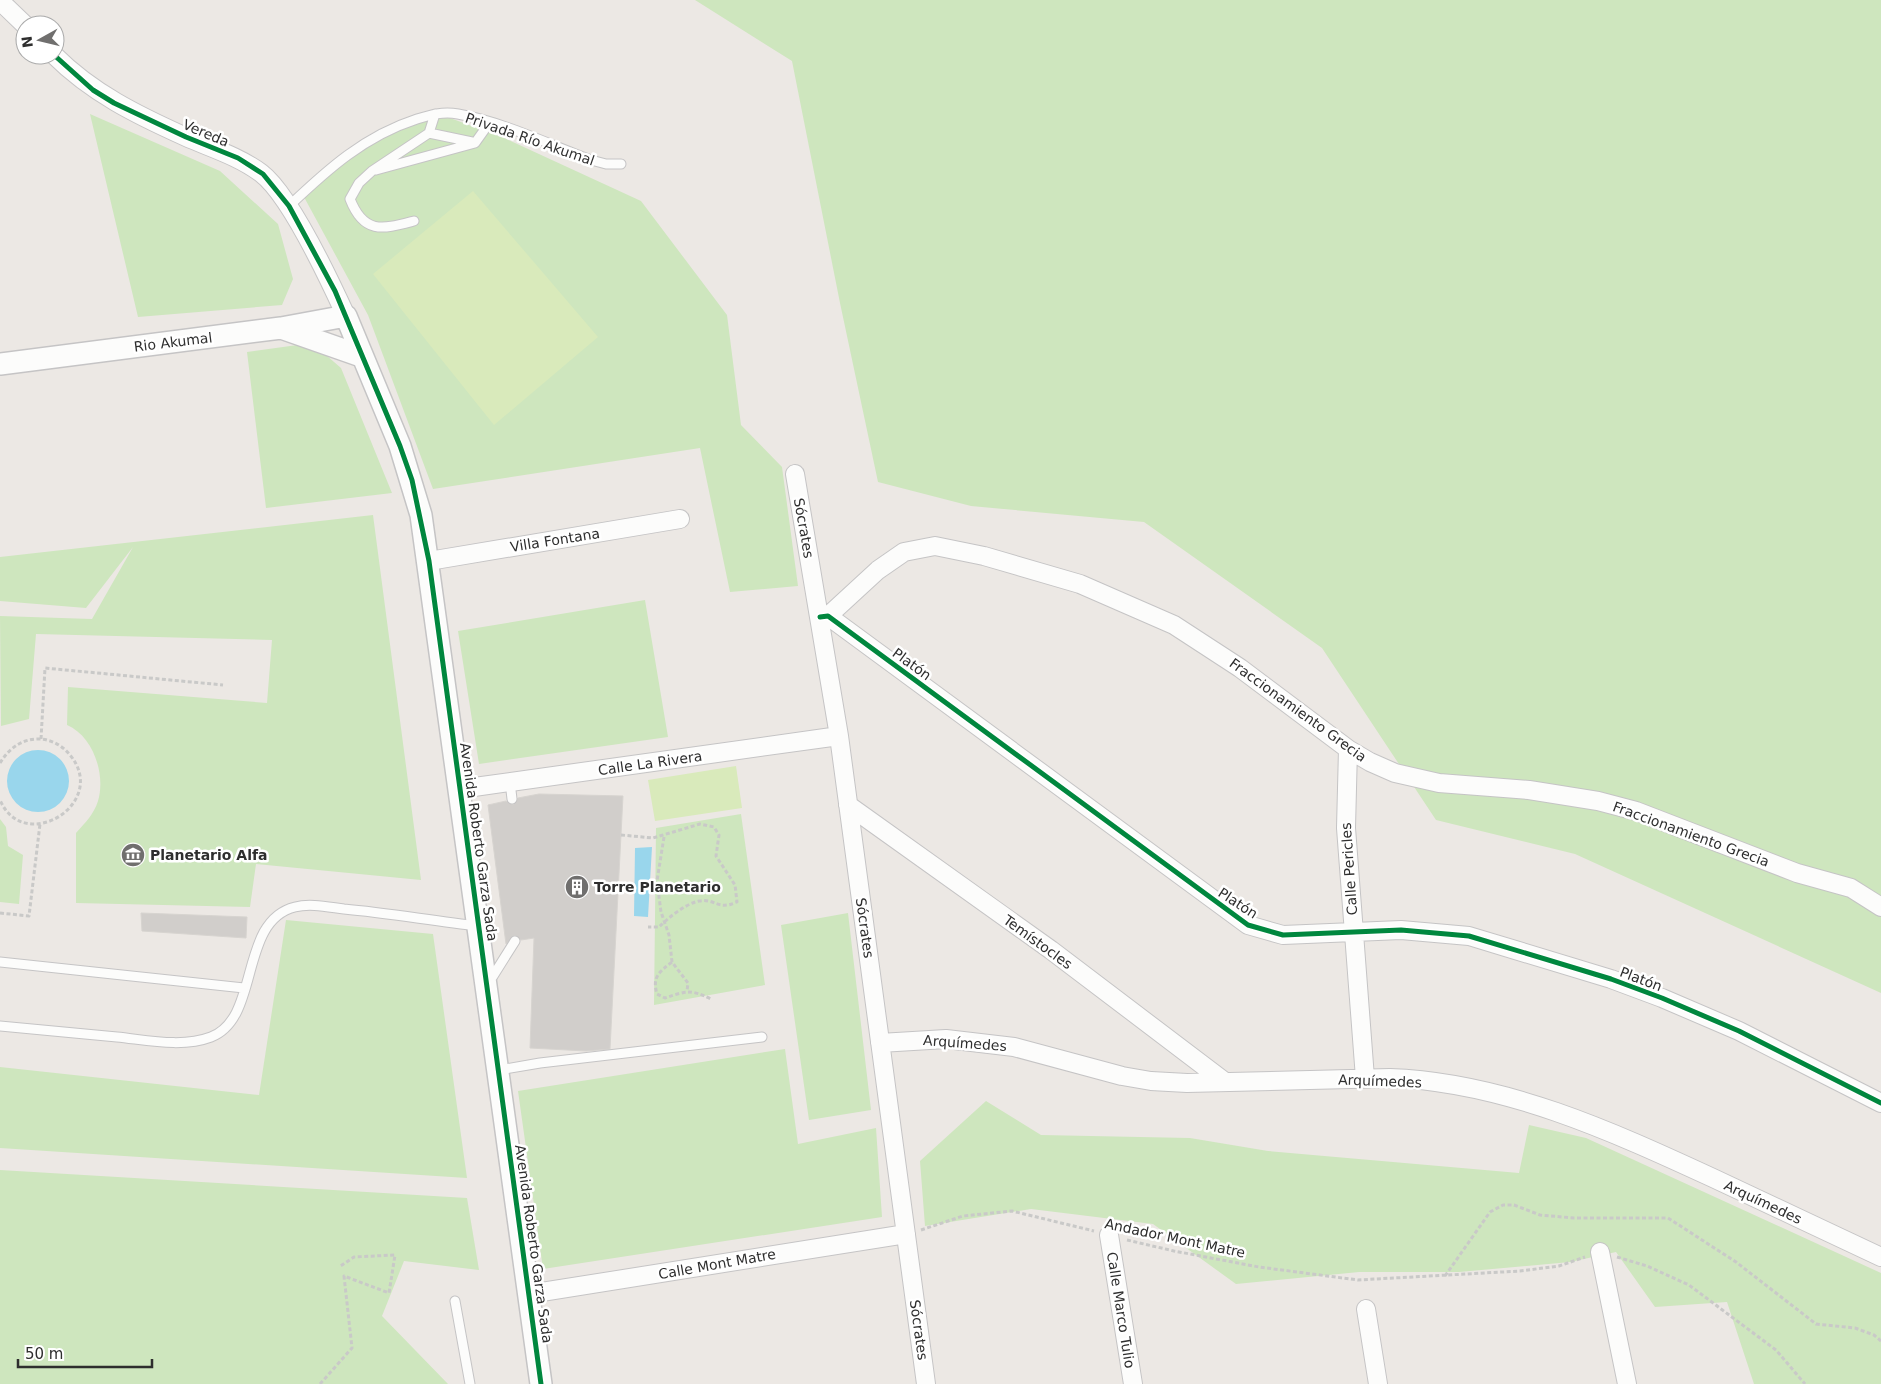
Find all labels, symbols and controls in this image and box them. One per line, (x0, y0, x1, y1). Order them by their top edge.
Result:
north arrow (15, 15, 65, 65)
text: N (18, 35, 36, 49)
street label: Privada Río Akumal (463, 109, 597, 169)
street label: Vereda (180, 116, 232, 150)
street label: Rio Akumal (133, 329, 213, 355)
street label: Sócrates (791, 497, 817, 559)
street label: Villa Fontana (509, 525, 601, 555)
street label: Platón (890, 645, 934, 683)
street label: Fraccionamiento Grecia (1226, 655, 1370, 765)
street label: Avenida Roberto Garza Sada (457, 742, 501, 942)
street label: Calle La Rivera (597, 748, 703, 778)
street label: Fraccionamiento Grecia (1611, 798, 1771, 870)
street label: Calle Pericles (1338, 822, 1360, 916)
museum icon: Planetario Alfa (120, 842, 146, 868)
place label: Planetario Alfa (150, 847, 267, 863)
building icon: Torre Planetario (564, 874, 590, 900)
place label: Torre Planetario (594, 879, 721, 895)
street label: Platón (1215, 884, 1261, 922)
street label: Sócrates (853, 897, 877, 959)
street label: Temístocles (1000, 911, 1076, 972)
street label: Platón (1618, 964, 1664, 994)
street label: Arquímedes (923, 1032, 1007, 1054)
street label: Arquímedes (1338, 1072, 1422, 1090)
street label: Avenida Roberto Garza Sada (512, 1144, 556, 1344)
street label: Arquímedes (1722, 1177, 1804, 1227)
street label: Andador Mont Matre (1103, 1215, 1247, 1261)
street label: Calle Mont Matre (657, 1246, 777, 1282)
street label: Calle Marco Tulio (1104, 1251, 1138, 1369)
street label: Sócrates (907, 1299, 931, 1361)
scale bar (18, 1336, 151, 1368)
text: 50 m (25, 1345, 63, 1363)

